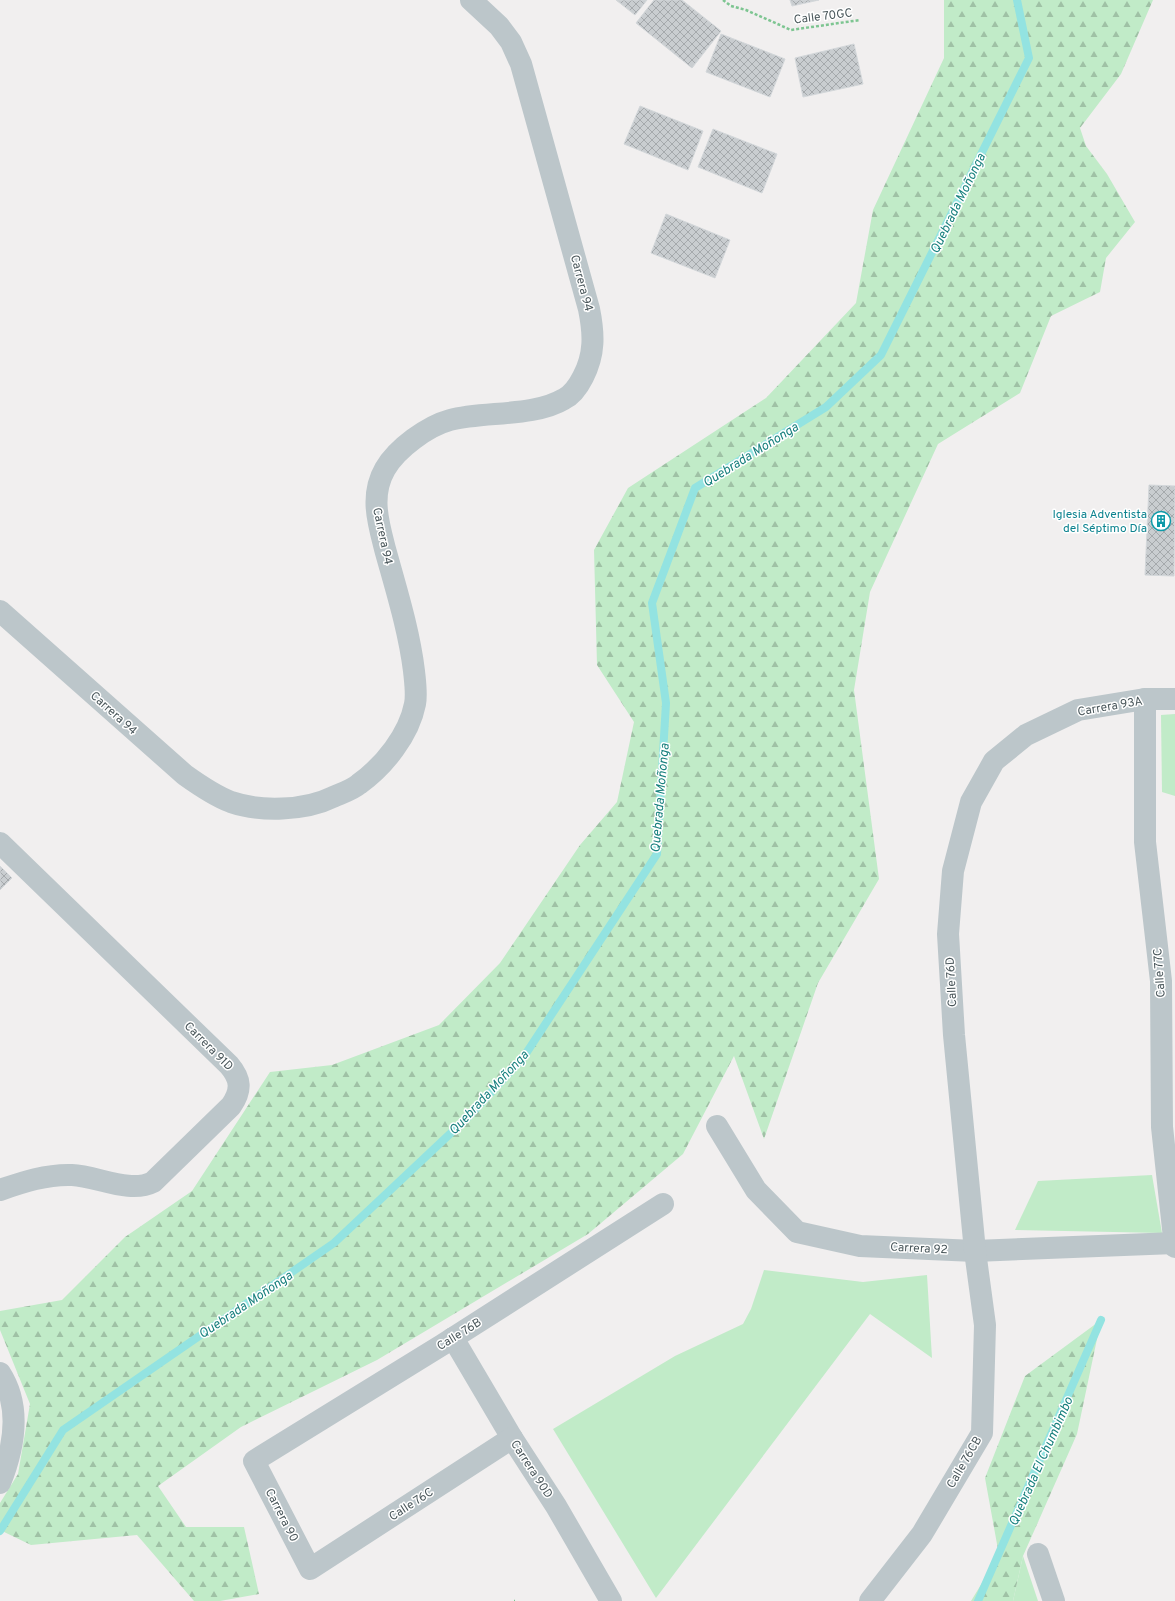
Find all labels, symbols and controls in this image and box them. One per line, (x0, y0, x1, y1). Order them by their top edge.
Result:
street label: Calle 70GC (793, 5, 854, 29)
water label: Quebrada Moñonga (928, 151, 990, 257)
street label: Carrera 94 (566, 253, 596, 313)
water label: Quebrada Moñonga (700, 420, 802, 492)
street label: Carrera 94 (368, 506, 396, 566)
place label: Iglesia Adventista del Séptimo Día (1052, 507, 1147, 537)
building icon: Iglesia Adventista del Séptimo Día (1150, 510, 1172, 532)
street label: Carrera 94 (86, 688, 140, 739)
street label: Carrera 93A (1076, 693, 1144, 721)
water label: Quebrada Moñonga (648, 743, 674, 853)
street label: Calle 77C (1150, 948, 1170, 998)
street label: Calle 76D (943, 956, 961, 1007)
street label: Carrera 91D (180, 1019, 236, 1075)
water label: Quebrada Moñonga (446, 1048, 533, 1139)
street label: Carrera 92 (890, 1239, 948, 1259)
water label: Quebrada Moñonga (196, 1268, 296, 1343)
street label: Calle 76B (434, 1315, 485, 1355)
water label: Quebrada El Chumbimbo (1006, 1395, 1078, 1529)
street label: Calle 76CB (944, 1433, 986, 1491)
street label: Carrera 90D (506, 1437, 556, 1502)
street label: Calle 76C (386, 1484, 437, 1525)
street label: Carrera 90 (261, 1486, 301, 1545)

